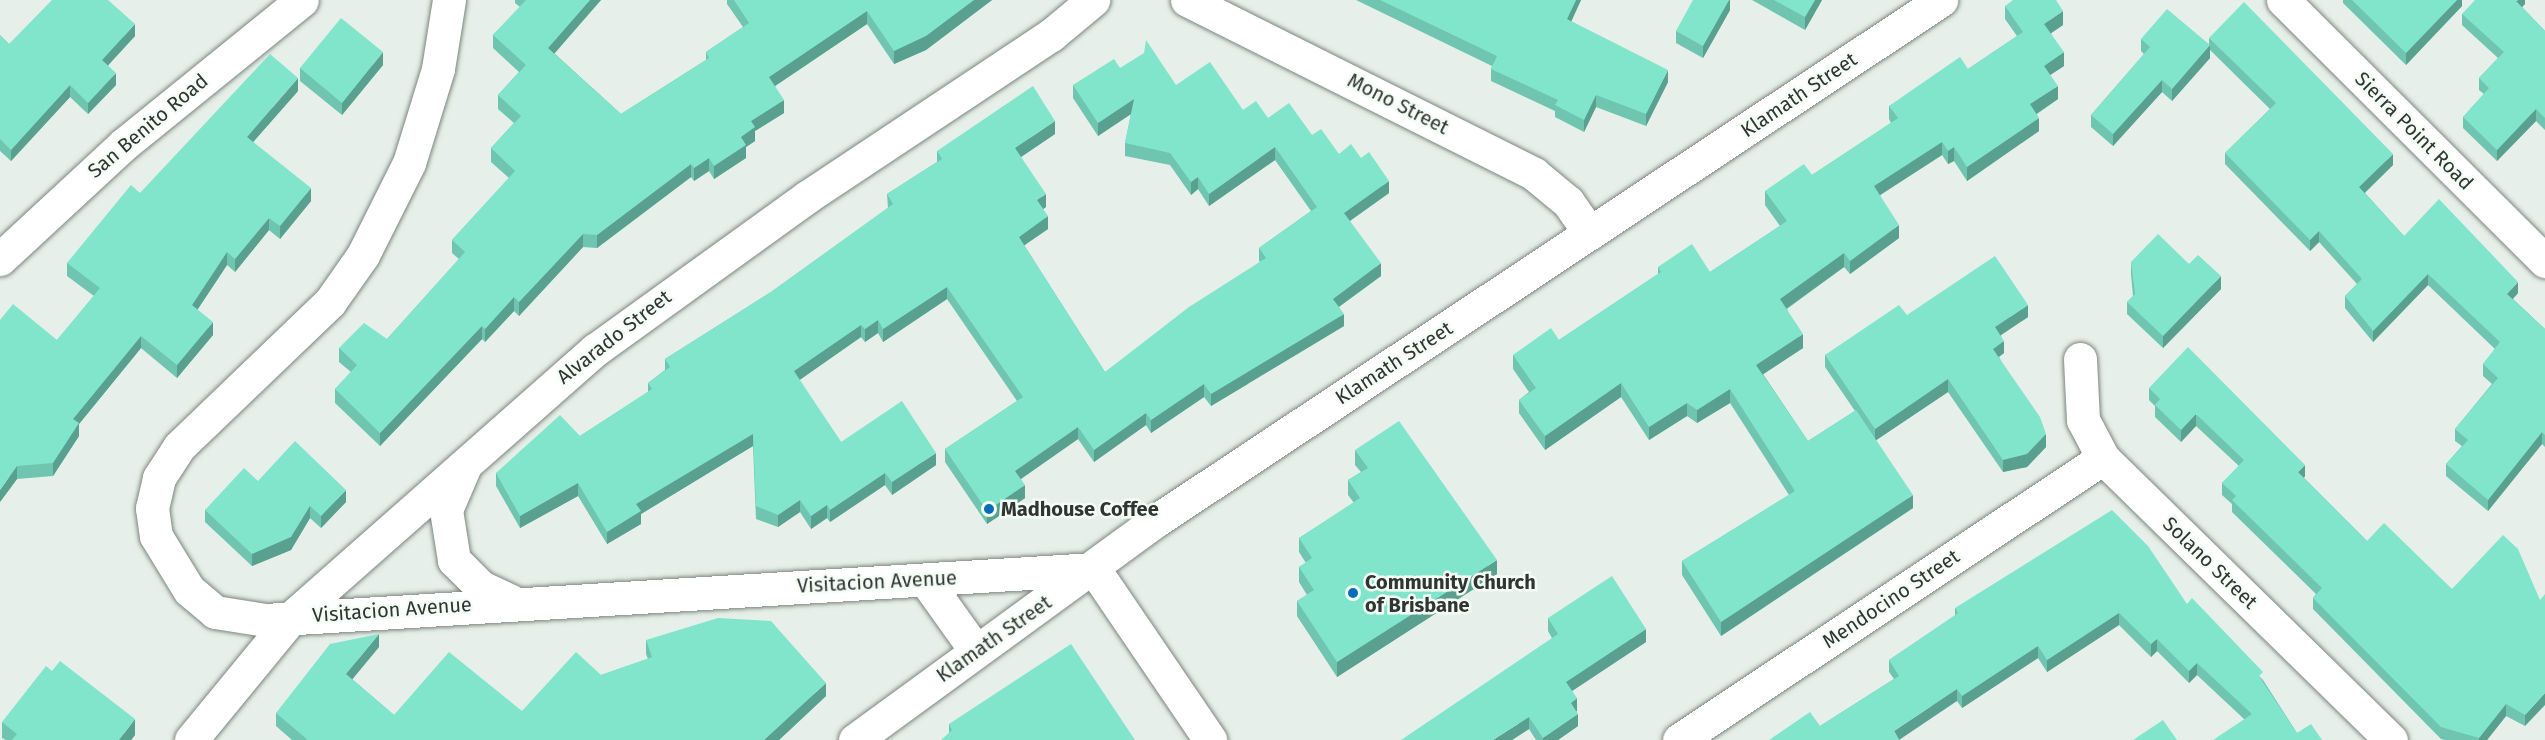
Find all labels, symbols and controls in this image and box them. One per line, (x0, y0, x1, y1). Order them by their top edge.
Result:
street label: Klamath Street (1736, 47, 1862, 143)
street label: Sierra Point Road (2350, 67, 2478, 195)
street label: Mono Street (1343, 68, 1453, 140)
street label: San Benito Road (83, 69, 213, 183)
street label: Alvarado Street (552, 285, 676, 389)
street label: Klamath Street (1331, 316, 1457, 410)
place label: Madhouse Coffee (1001, 497, 1159, 521)
marker: Madhouse Coffee (982, 502, 996, 516)
street label: Solano Street (2158, 512, 2262, 614)
street label: Mendocino Street (1818, 544, 1964, 654)
street label: Visitacion Avenue (796, 566, 958, 598)
place label: Community Church of Brisbane (1365, 570, 1536, 617)
marker: Community Church of Brisbane (1346, 586, 1360, 600)
street label: Klamath Street (932, 590, 1056, 688)
street label: Visitacion Avenue (311, 592, 473, 628)

